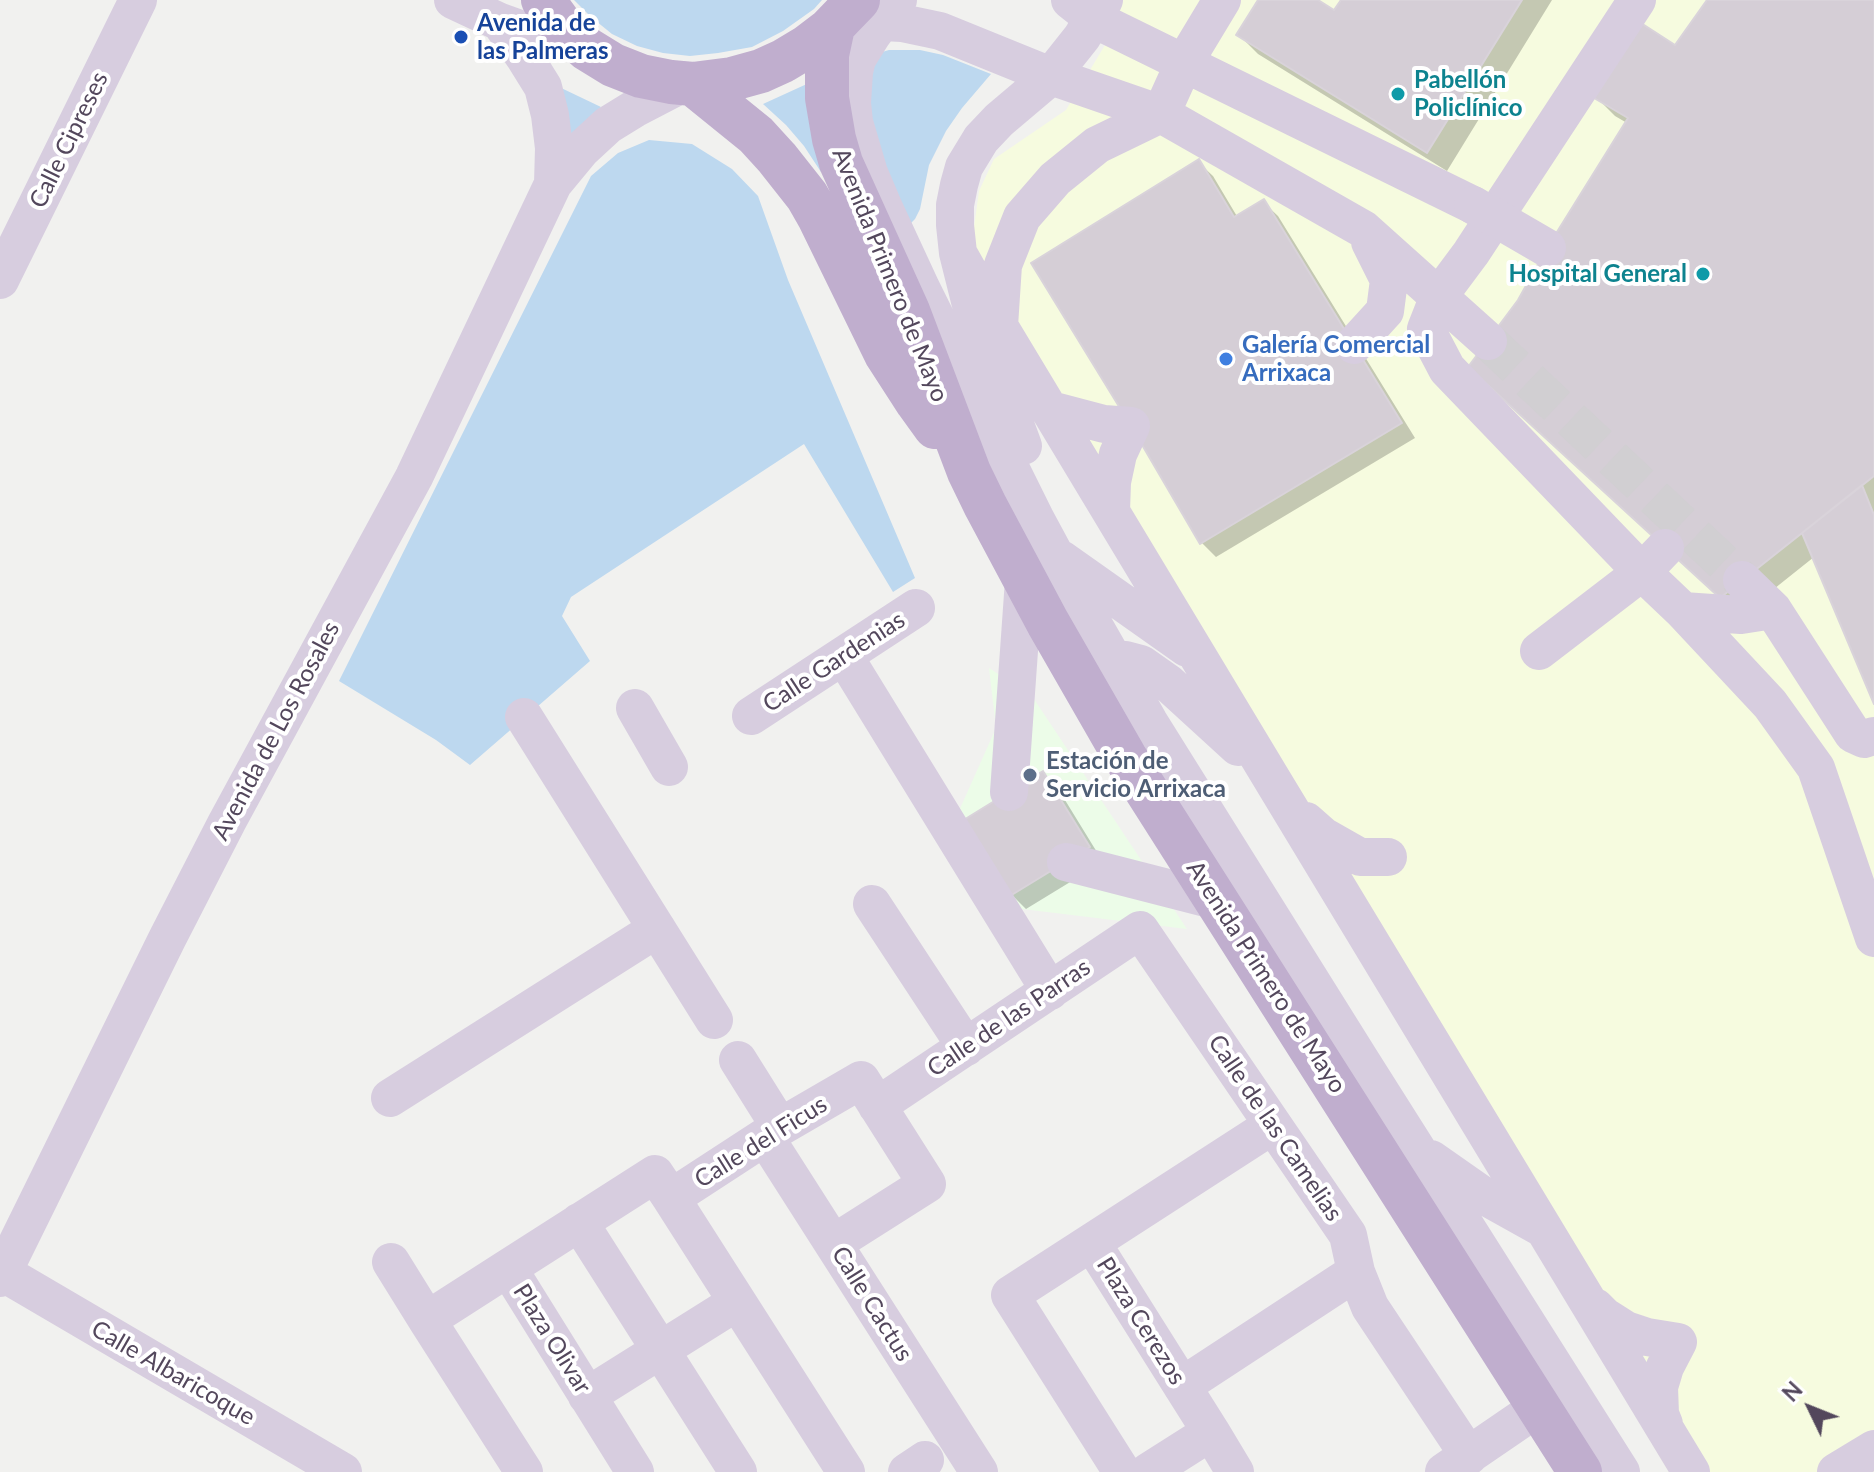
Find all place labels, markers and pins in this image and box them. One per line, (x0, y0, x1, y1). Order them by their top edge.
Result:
place label: Avenida de las Palmeras (477, 9, 609, 65)
marker: Avenida de las Palmeras (452, 28, 470, 46)
place label: Pabellón Policlínico (1414, 66, 1523, 122)
marker: Pabellón Policlínico (1389, 85, 1407, 103)
place label: Hospital General (1509, 260, 1687, 288)
marker: Hospital General (1694, 265, 1712, 283)
place label: Galería Comercial Arrixaca (1242, 331, 1430, 387)
marker: Galería Comercial Arrixaca (1217, 350, 1235, 368)
place label: Estación de Servicio Arrixaca (1046, 747, 1226, 803)
marker: Estación de Servicio Arrixaca (1021, 766, 1039, 784)

